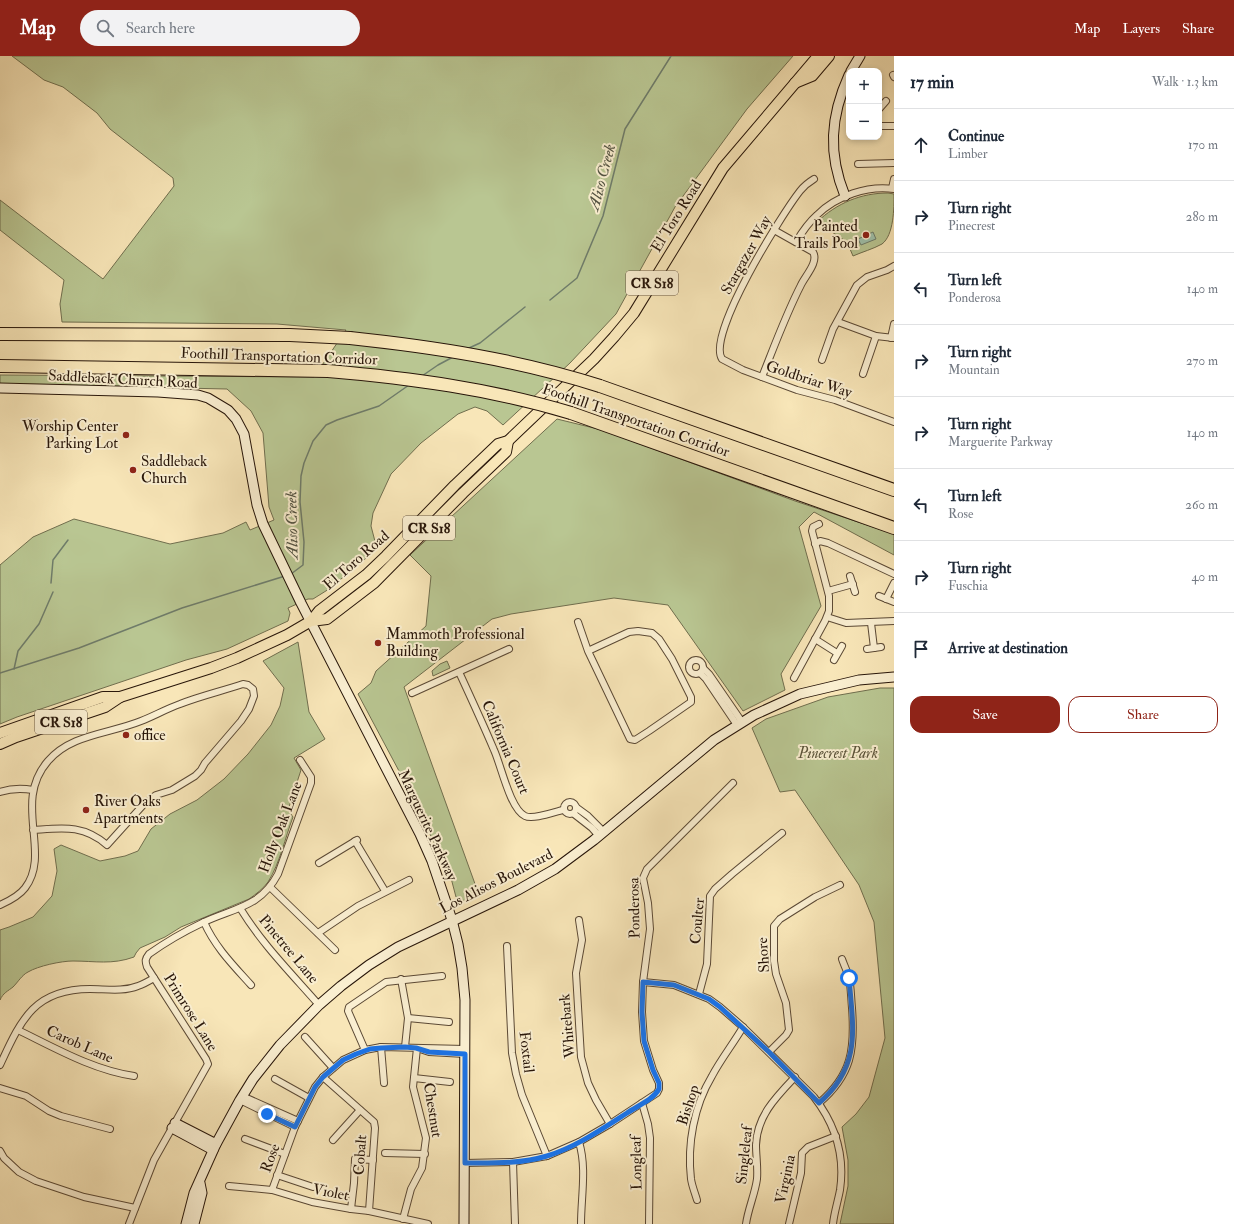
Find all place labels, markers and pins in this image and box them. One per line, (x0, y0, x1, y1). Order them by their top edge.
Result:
place label: Painted Trails Pool (794, 217, 859, 253)
marker: Painted Trails Pool (861, 230, 871, 240)
place label: Worship Center Parking Lot (21, 417, 118, 453)
marker: Worship Center Parking Lot (121, 430, 131, 440)
place label: Saddleback Church (141, 452, 207, 488)
marker: Saddleback Church (128, 465, 138, 475)
place label: Mammoth Professional Building (386, 625, 525, 661)
marker: Mammoth Professional Building (373, 638, 383, 648)
place label: office (134, 726, 166, 745)
marker: office (121, 730, 131, 740)
place label: River Oaks Apartments (93, 792, 163, 829)
marker: River Oaks Apartments (81, 805, 91, 815)

